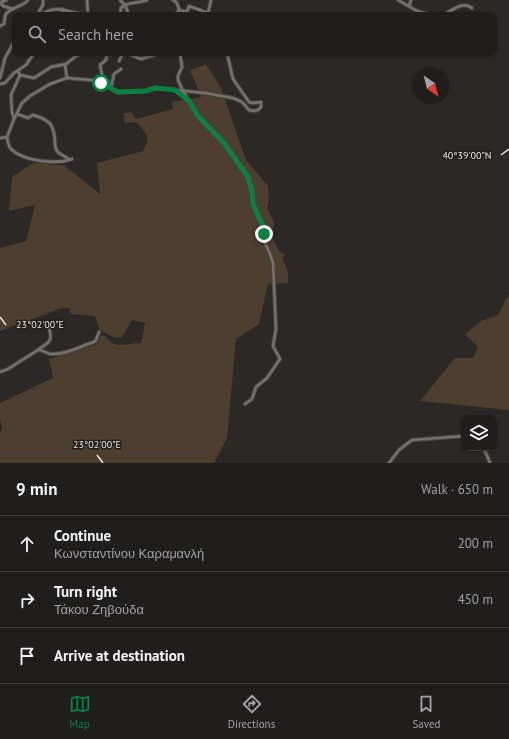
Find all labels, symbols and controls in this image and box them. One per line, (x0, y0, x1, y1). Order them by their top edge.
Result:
search box (12, 12, 497, 56)
icon: search (26, 23, 48, 45)
text: Search here (58, 25, 134, 44)
north arrow (413, 68, 449, 104)
route start (92, 74, 110, 92)
text: 40°39'00"N (442, 149, 492, 162)
route end (255, 225, 273, 243)
text: 23°02'00"E (16, 318, 64, 331)
map controls (461, 415, 497, 451)
button: layers (461, 415, 497, 451)
text: 23°02'00"E (73, 438, 121, 451)
text: 9 min (16, 478, 57, 500)
text: Walk · 650 m (421, 481, 493, 498)
text: Continue (54, 526, 111, 545)
icon: ahead (16, 533, 38, 555)
text: 200 m (458, 535, 493, 552)
text: Κωνσταντίνου Καραμανλή (54, 545, 204, 562)
text: Turn right (54, 582, 117, 601)
icon: right (16, 589, 38, 611)
text: 450 m (458, 591, 493, 608)
text: Τάκου Ζηβούδα (54, 601, 144, 618)
icon: arrive (16, 645, 38, 667)
text: Arrive at destination (54, 646, 185, 665)
tab: Map (69, 693, 91, 731)
tab: Directions (228, 693, 275, 731)
tab: Saved (412, 693, 440, 731)

